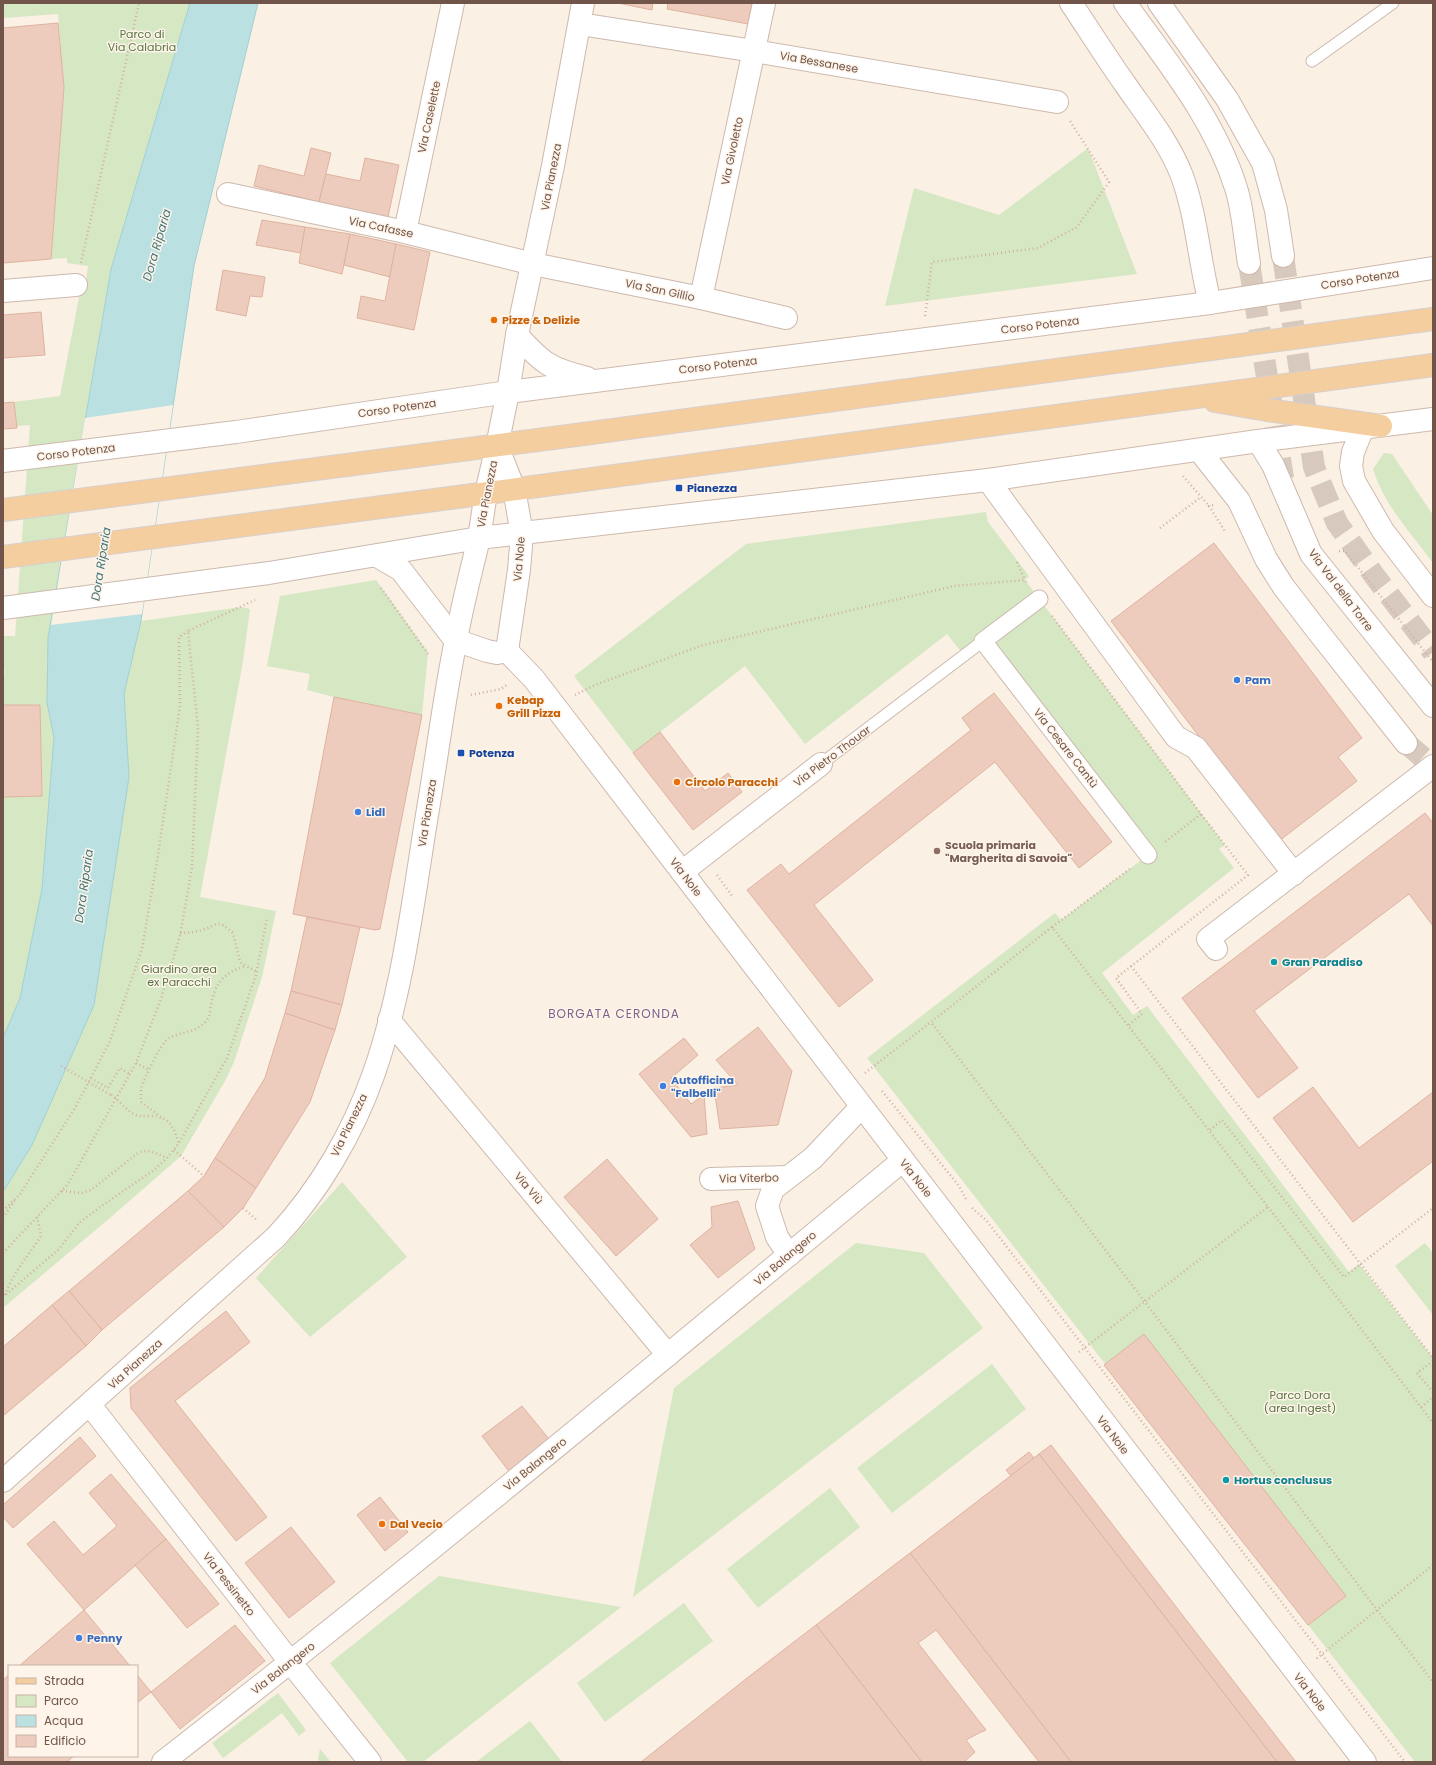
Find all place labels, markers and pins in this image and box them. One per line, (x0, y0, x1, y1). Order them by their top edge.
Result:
place label: Pizze & Delizie (502, 312, 580, 328)
marker: Pizze & Delizie (489, 315, 499, 325)
place label: Pianezza (687, 480, 737, 496)
marker: Pianezza (674, 483, 684, 493)
place label: Pam (1245, 672, 1271, 688)
marker: Pam (1232, 675, 1242, 685)
place label: Kebap Grill Pizza (507, 692, 561, 721)
marker: Kebap Grill Pizza (494, 701, 504, 711)
place label: Potenza (469, 745, 514, 761)
marker: Potenza (456, 748, 466, 758)
place label: Circolo Paracchi (685, 774, 778, 790)
marker: Circolo Paracchi (672, 777, 682, 787)
place label: Lidl (366, 804, 385, 820)
marker: Lidl (353, 807, 363, 817)
place label: Scuola primaria "Margherita di Savoia" (945, 837, 1073, 866)
marker: Scuola primaria "Margherita di Savoia" (932, 846, 942, 856)
place label: Gran Paradiso (1282, 954, 1363, 970)
marker: Gran Paradiso (1269, 957, 1279, 967)
place label: Autofficina "Falbelli" (671, 1072, 734, 1101)
marker: Autofficina "Falbelli" (658, 1081, 668, 1091)
place label: Hortus conclusus (1234, 1472, 1332, 1488)
marker: Hortus conclusus (1221, 1475, 1231, 1485)
place label: Dal Vecio (390, 1516, 443, 1532)
marker: Dal Vecio (377, 1519, 387, 1529)
place label: Penny (87, 1630, 122, 1646)
marker: Penny (74, 1633, 84, 1643)

